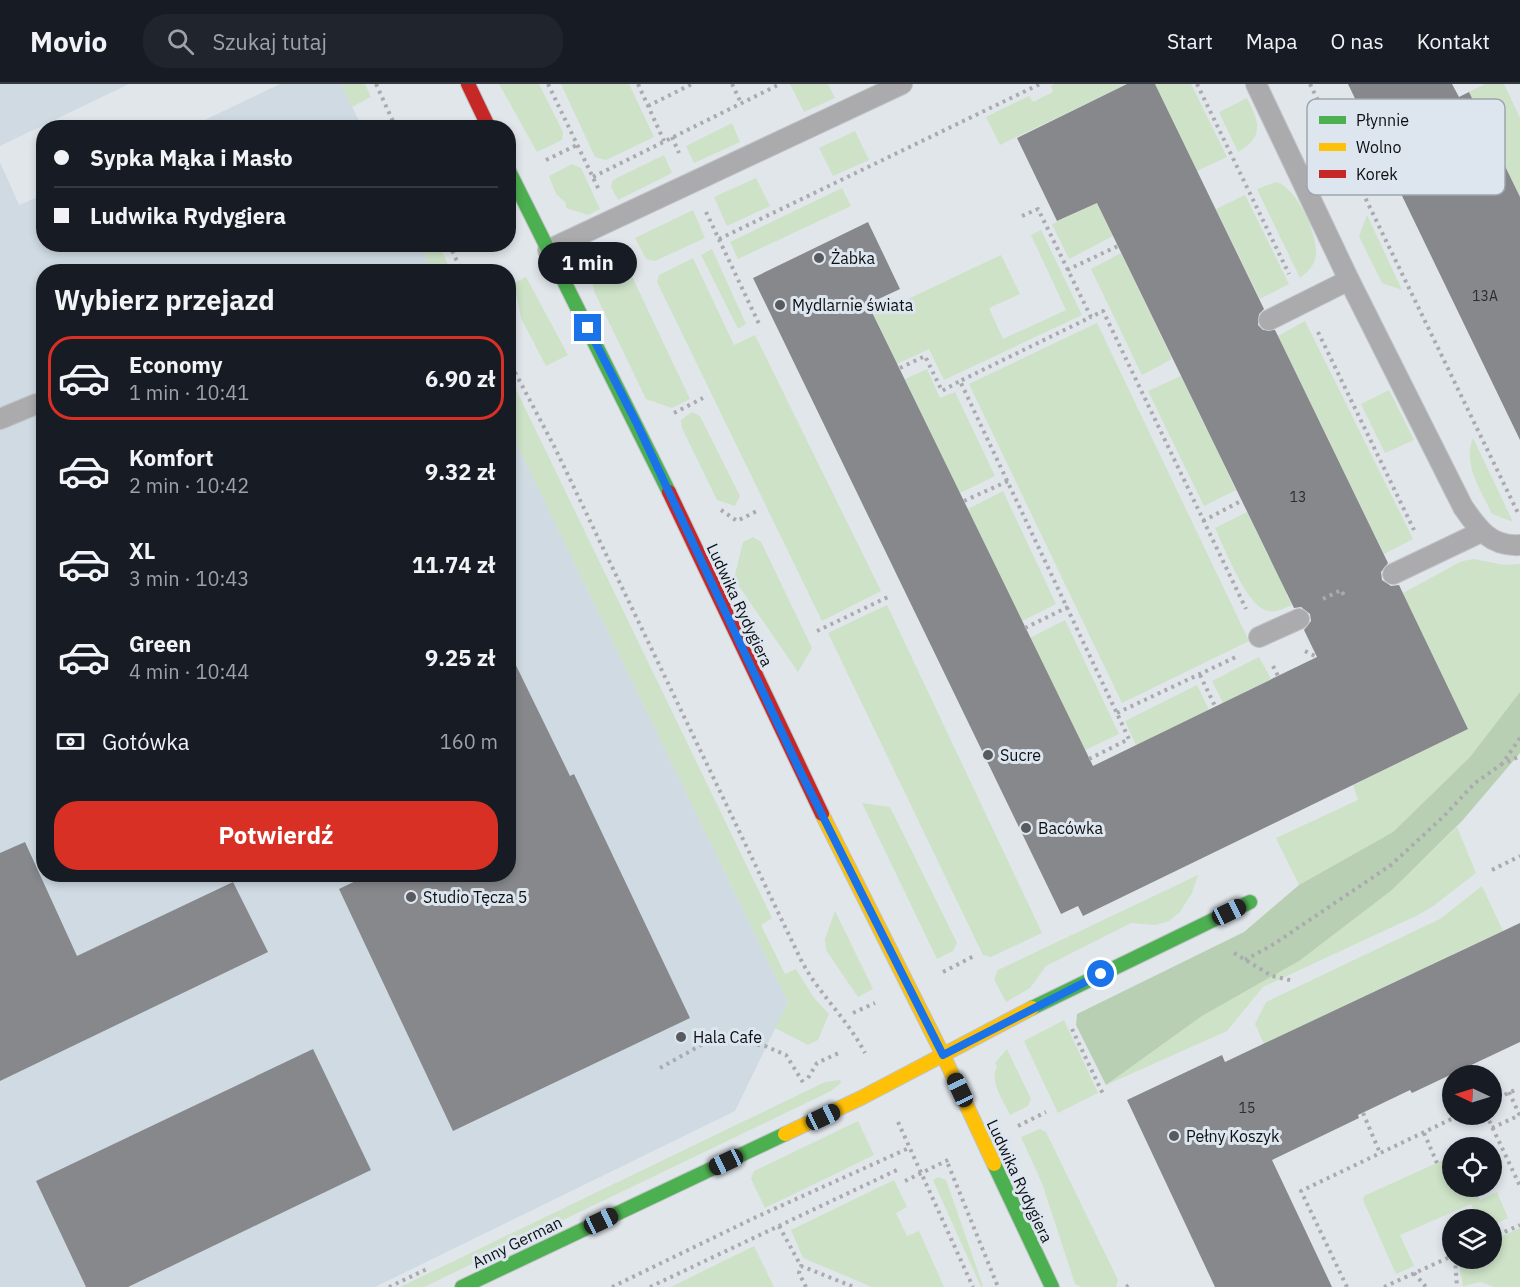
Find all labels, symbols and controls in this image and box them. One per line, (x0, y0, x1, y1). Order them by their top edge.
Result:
search box (143, 14, 563, 68)
text: Movio (30, 23, 107, 60)
icon: search (164, 25, 197, 58)
text: Szukaj tutaj (212, 27, 327, 56)
text: Start (1167, 27, 1213, 55)
text: Mapa (1246, 27, 1298, 55)
text: O nas (1331, 27, 1384, 55)
text: Kontakt (1417, 27, 1490, 55)
legend (1307, 99, 1505, 195)
text: Płynnie (1356, 110, 1409, 130)
text: Wolno (1356, 137, 1401, 157)
text: Sypka Mąka i Masło (90, 143, 293, 172)
text: Korek (1356, 164, 1398, 184)
text: Ludwika Rydygiera (90, 201, 286, 230)
callout: 1 min (538, 241, 638, 283)
place label: Żabka (831, 248, 875, 268)
text: 1 min (561, 249, 614, 276)
marker: Żabka (812, 251, 826, 265)
text: Wybierz przejazd (54, 282, 275, 317)
house number: 13A (1472, 287, 1498, 305)
place label: Mydlarnie świata (792, 295, 914, 315)
marker: Mydlarnie świata (773, 298, 787, 312)
route end (574, 314, 601, 341)
text: Economy (129, 350, 223, 379)
icon: car (57, 351, 111, 405)
text: 6.90 zł (425, 364, 495, 393)
text: 1 min · 10:41 (129, 379, 249, 406)
text: Komfort (129, 443, 214, 472)
icon: car (57, 444, 111, 498)
text: 9.32 zł (425, 457, 495, 486)
text: 2 min · 10:42 (129, 472, 249, 499)
house number: 13 (1290, 488, 1306, 506)
text: XL (129, 536, 155, 565)
icon: car (57, 537, 111, 591)
street label: Ludwika Rydygiera (703, 540, 777, 670)
text: 11.74 zł (412, 550, 495, 579)
text: 3 min · 10:43 (129, 565, 249, 592)
text: Green (129, 629, 191, 658)
icon: car (57, 630, 111, 684)
text: 9.25 zł (425, 643, 495, 672)
text: 4 min · 10:44 (129, 658, 249, 685)
icon: cash (54, 725, 87, 758)
text: Gotówka (102, 727, 190, 756)
text: 160 m (440, 728, 498, 755)
place label: Sucre (1000, 745, 1041, 765)
marker: Sucre (981, 748, 995, 762)
button: Potwierdź (54, 801, 498, 870)
place label: Bacówka (1038, 818, 1103, 838)
marker: Bacówka (1019, 821, 1033, 835)
place label: Studio Tęcza 5 (423, 887, 527, 907)
marker: Studio Tęcza 5 (404, 890, 418, 904)
car (1209, 896, 1249, 928)
route start (1087, 960, 1114, 987)
place label: Hala Cafe (693, 1027, 762, 1047)
marker: Hala Cafe (674, 1030, 688, 1044)
north arrow (1442, 1065, 1502, 1125)
map controls (1442, 1065, 1502, 1269)
car (944, 1070, 976, 1110)
house number: 15 (1239, 1099, 1255, 1117)
car (803, 1101, 843, 1133)
street label: Ludwika Rydygiera (983, 1116, 1057, 1246)
place label: Pełny Koszyk (1186, 1126, 1280, 1146)
marker: Pełny Koszyk (1167, 1129, 1181, 1143)
button: locate (1442, 1137, 1502, 1197)
car (706, 1146, 746, 1178)
car (581, 1205, 621, 1237)
button: layers (1442, 1209, 1502, 1269)
street label: Anny German (469, 1212, 565, 1272)

